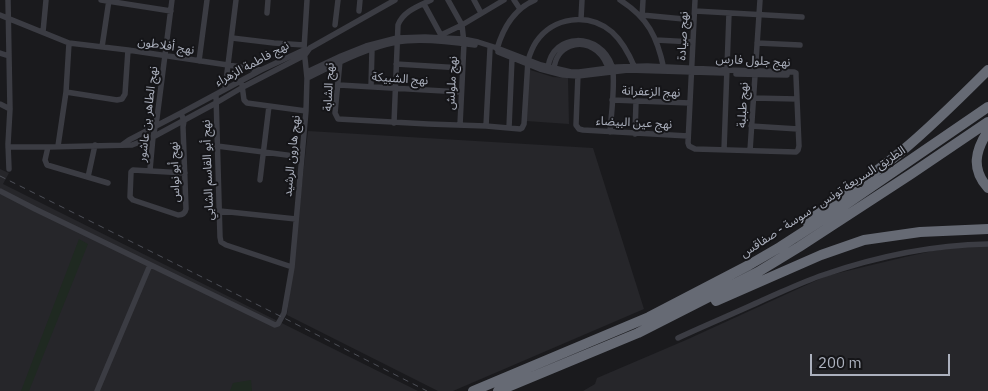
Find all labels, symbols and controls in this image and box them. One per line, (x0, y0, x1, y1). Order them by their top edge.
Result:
street label: نهج صيادة (675, 11, 691, 61)
street label: نهج أفلاطون (137, 34, 195, 58)
street label: نهج فاطمة الزهراء (212, 38, 292, 90)
street label: نهج جلول فارس (715, 52, 791, 70)
street label: نهج ملولش (443, 56, 461, 110)
street label: نهج الشابة (321, 62, 337, 112)
street label: نهج الطاهر بن عاشور (135, 65, 161, 163)
street label: نهج الشبيكة (371, 70, 429, 88)
street label: نهج طبلبة (735, 82, 751, 128)
street label: نهج الزعفرانة (621, 84, 681, 100)
street label: نهج عين البيضاء (595, 114, 673, 132)
street label: نهج هارون الرشيد (281, 115, 303, 197)
street label: نهج أبو القاسم الشابي (199, 119, 217, 221)
street label: نهج أبو نواس (167, 141, 183, 203)
street label: الطريق السريعة تونس - سوسة - صفاقس (738, 143, 908, 261)
scale bar (813, 344, 953, 376)
text: 200 m (818, 353, 862, 372)

